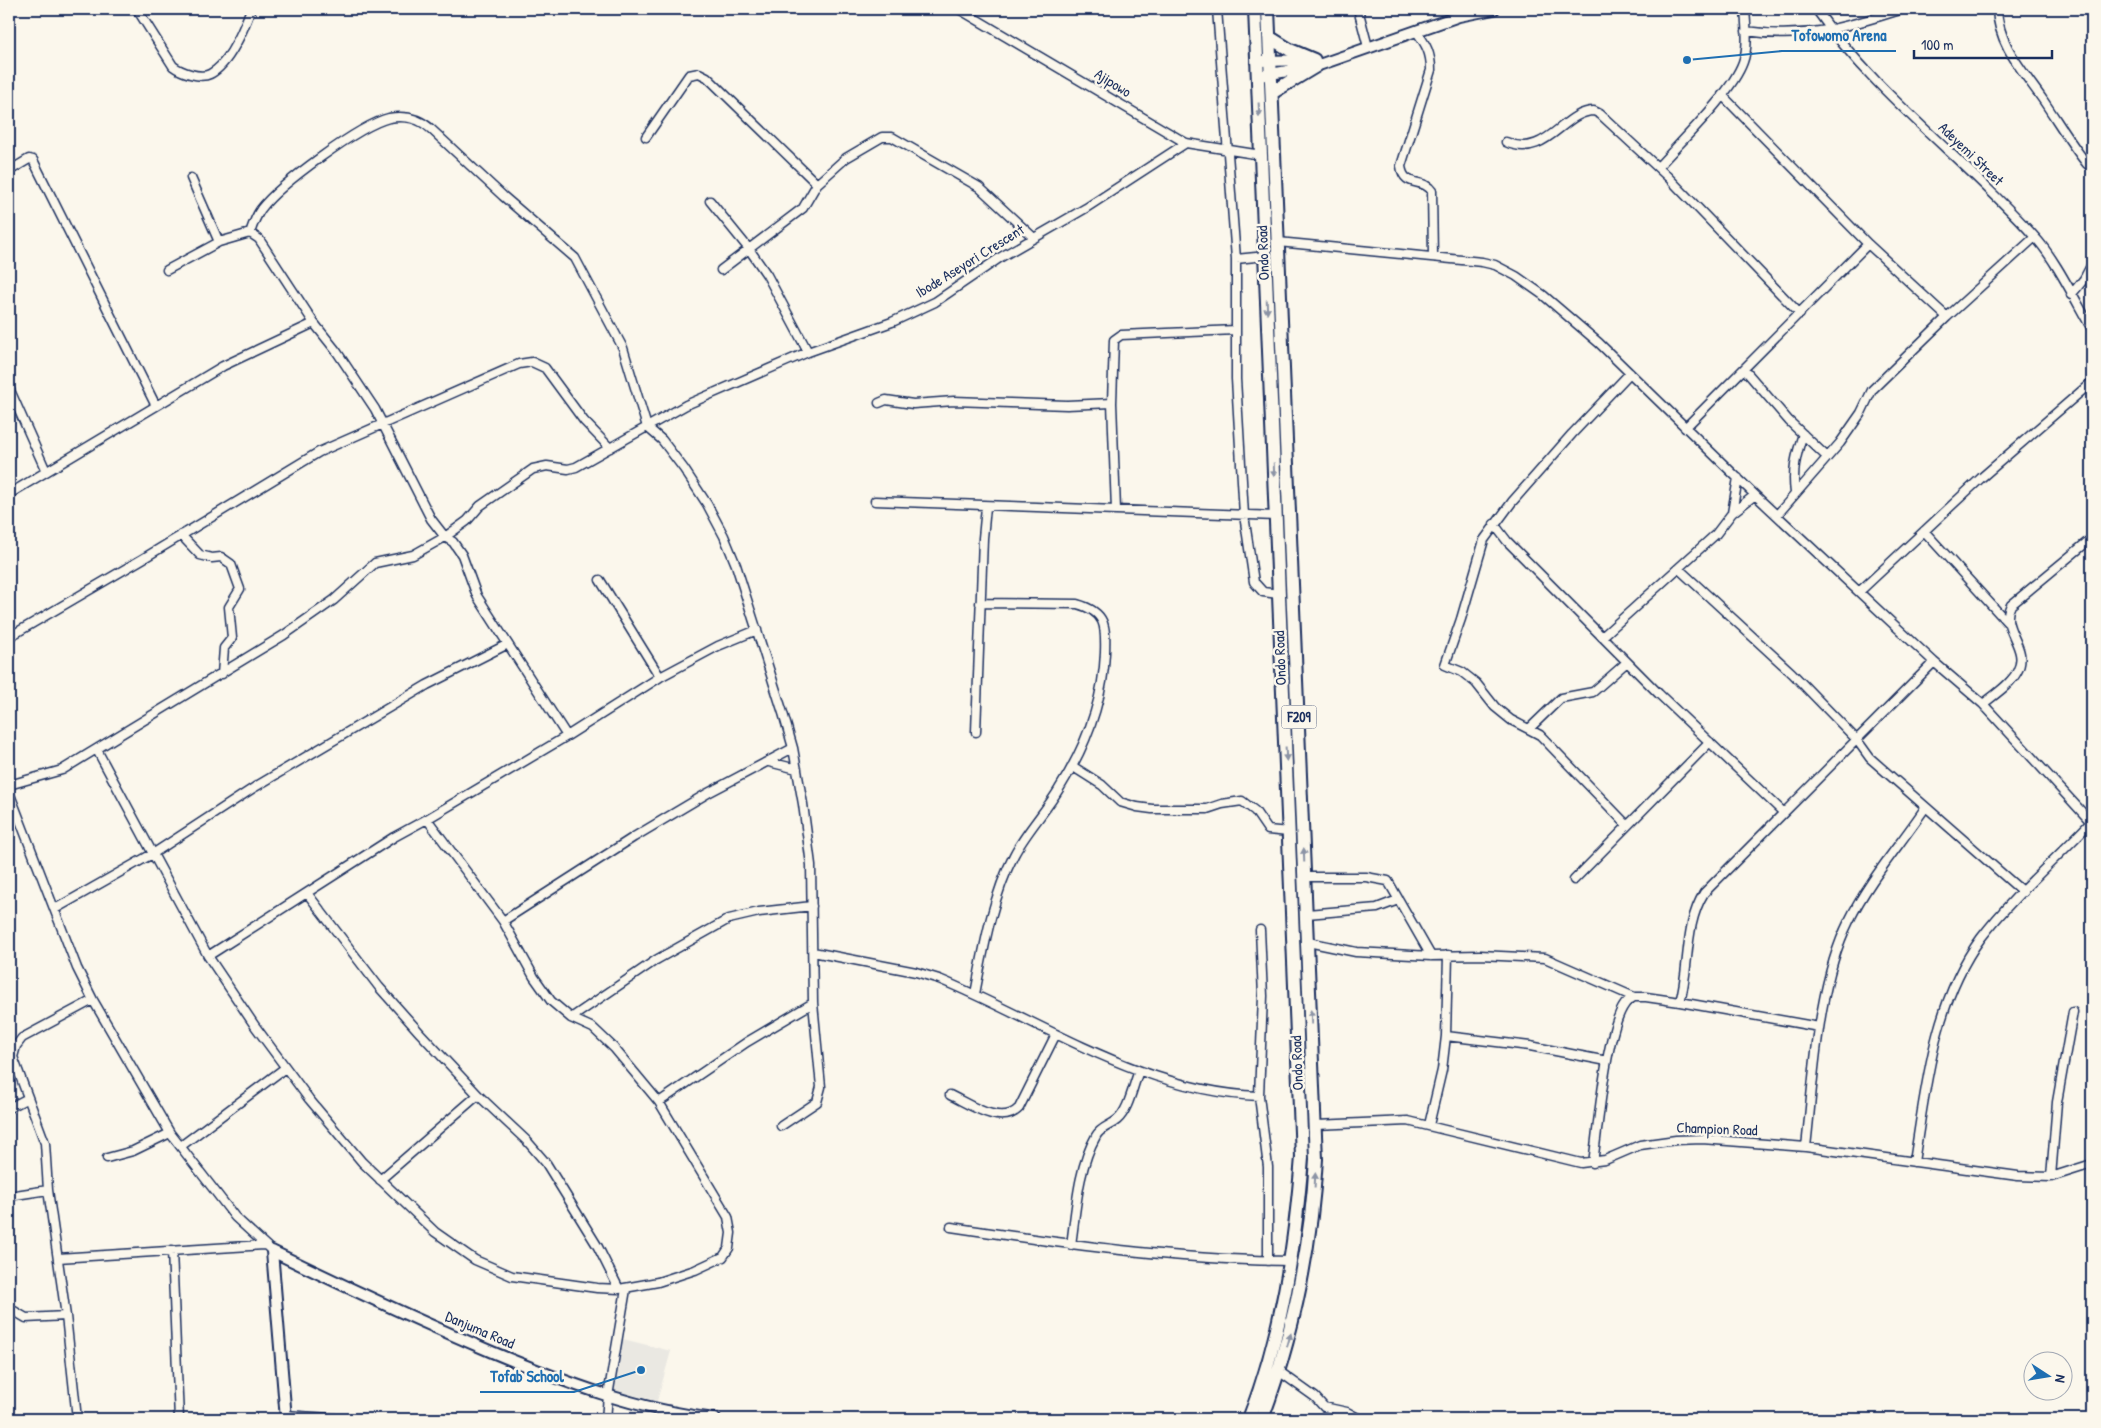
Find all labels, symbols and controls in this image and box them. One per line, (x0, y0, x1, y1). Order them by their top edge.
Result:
callout: Tofowomo Arena (1782, 20, 1896, 51)
text: Tofowomo Arena (1791, 24, 1887, 46)
scale bar (1914, 28, 2051, 60)
text: 100 m (1921, 34, 1954, 55)
street label: Ajipowo (1091, 63, 1136, 102)
one-way arrow (1256, 102, 1264, 118)
street label: Adeyemi Street (1934, 117, 2009, 191)
street label: Ibode Aseyori Crescent (911, 218, 1029, 302)
street label: Ondo Road (1251, 225, 1274, 281)
one-way arrow (1264, 299, 1272, 315)
one-way arrow (1271, 462, 1279, 478)
street label: Ondo Road (1268, 630, 1291, 686)
road number: F209 (1282, 706, 1316, 729)
one-way arrow (1282, 747, 1290, 763)
one-way arrow (1300, 847, 1308, 863)
one-way arrow (1307, 1009, 1315, 1025)
street label: Ondo Road (1285, 1035, 1308, 1091)
street label: Champion Road (1676, 1117, 1758, 1140)
one-way arrow (1311, 1171, 1319, 1187)
street label: Danjuma Road (442, 1306, 518, 1354)
one-way arrow (1285, 1332, 1293, 1347)
north arrow (2024, 1350, 2074, 1400)
callout: Tofab School (480, 1361, 574, 1392)
text: Tofab School (489, 1365, 565, 1387)
text: N (2051, 1373, 2071, 1385)

